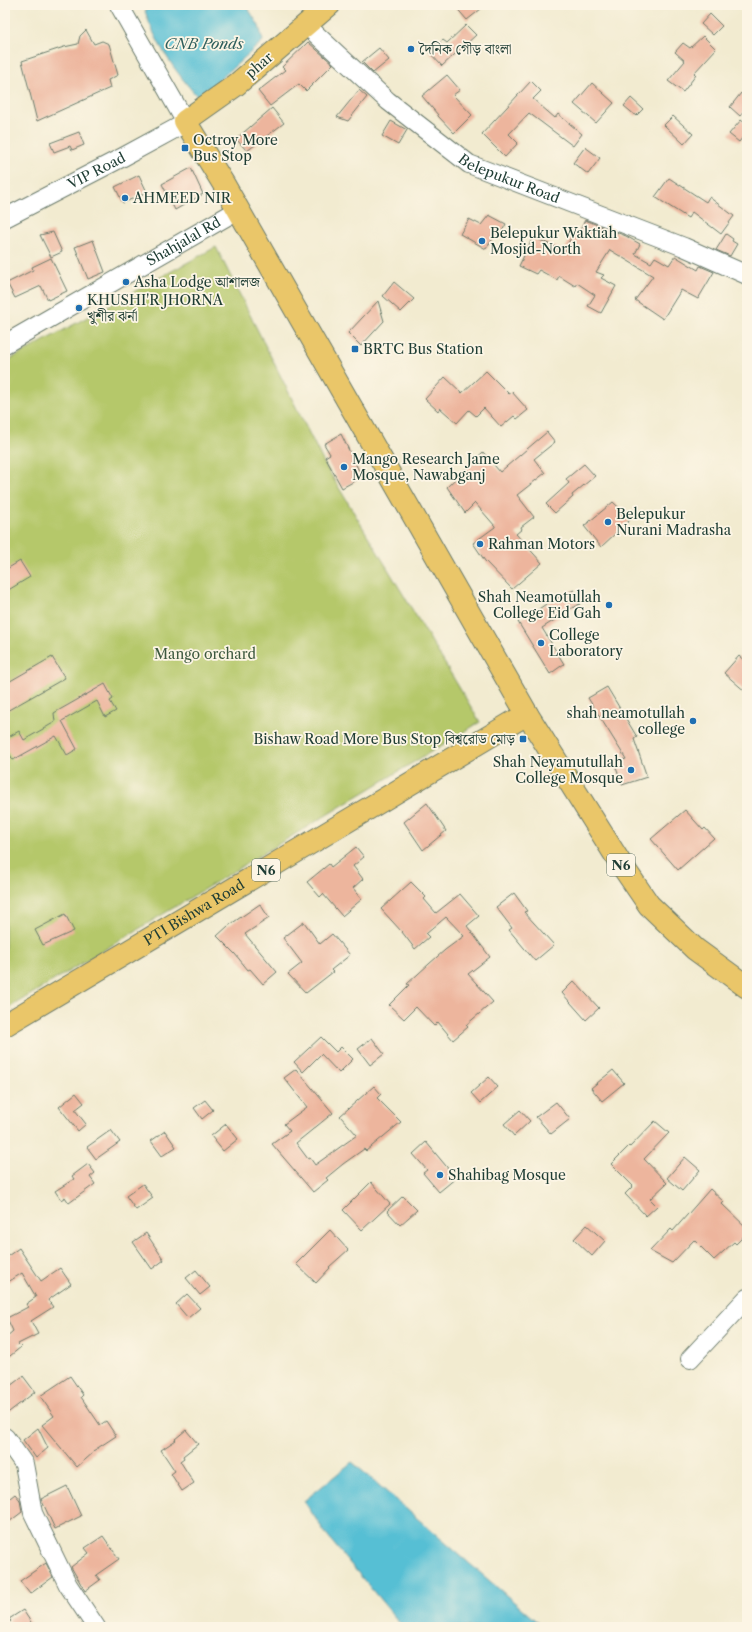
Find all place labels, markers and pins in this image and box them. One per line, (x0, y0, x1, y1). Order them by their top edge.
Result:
place label: দৈনিক গৌড় বাংলা (418, 40, 512, 58)
marker: দৈনিক গৌড় বাংলা (406, 44, 416, 54)
place label: Octroy More Bus Stop (193, 131, 278, 165)
marker: Octroy More Bus Stop (180, 143, 190, 153)
place label: AHMEED NIR (132, 189, 232, 207)
marker: AHMEED NIR (120, 193, 130, 203)
place label: Belepukur Waktiah Mosjid-North (490, 224, 617, 258)
marker: Belepukur Waktiah Mosjid-North (477, 236, 487, 246)
place label: Asha Lodge আশালজ (133, 273, 261, 291)
marker: Asha Lodge আশালজ (121, 277, 131, 287)
place label: KHUSHI'R JHORNA খুশীর ঝর্না (87, 291, 224, 325)
marker: KHUSHI'R JHORNA খুশীর ঝর্না (74, 303, 84, 313)
place label: BRTC Bus Station (363, 340, 483, 358)
marker: BRTC Bus Station (350, 344, 360, 354)
place label: Mango Research Jame Mosque, Nawabganj (352, 450, 500, 484)
marker: Mango Research Jame Mosque, Nawabganj (339, 462, 349, 472)
place label: Belepukur Nurani Madrasha (616, 505, 732, 539)
marker: Belepukur Nurani Madrasha (603, 517, 613, 527)
place label: Rahman Motors (488, 535, 595, 553)
marker: Rahman Motors (475, 539, 485, 549)
place label: Shah Neamotullah College Eid Gah (478, 588, 601, 622)
marker: Shah Neamotullah College Eid Gah (604, 600, 614, 610)
place label: College Laboratory (549, 626, 623, 660)
marker: College Laboratory (536, 638, 546, 648)
place label: shah neamotullah college (567, 704, 685, 738)
marker: shah neamotullah college (688, 716, 698, 726)
place label: Bishaw Road More Bus Stop বিশ্বরোড মোড় (254, 730, 516, 748)
marker: Bishaw Road More Bus Stop বিশ্বরোড মোড় (518, 734, 528, 744)
place label: Shah Neyamutullah College Mosque (493, 753, 623, 787)
marker: Shah Neyamutullah College Mosque (626, 765, 636, 775)
place label: Shahibag Mosque (448, 1166, 566, 1184)
marker: Shahibag Mosque (435, 1170, 445, 1180)

